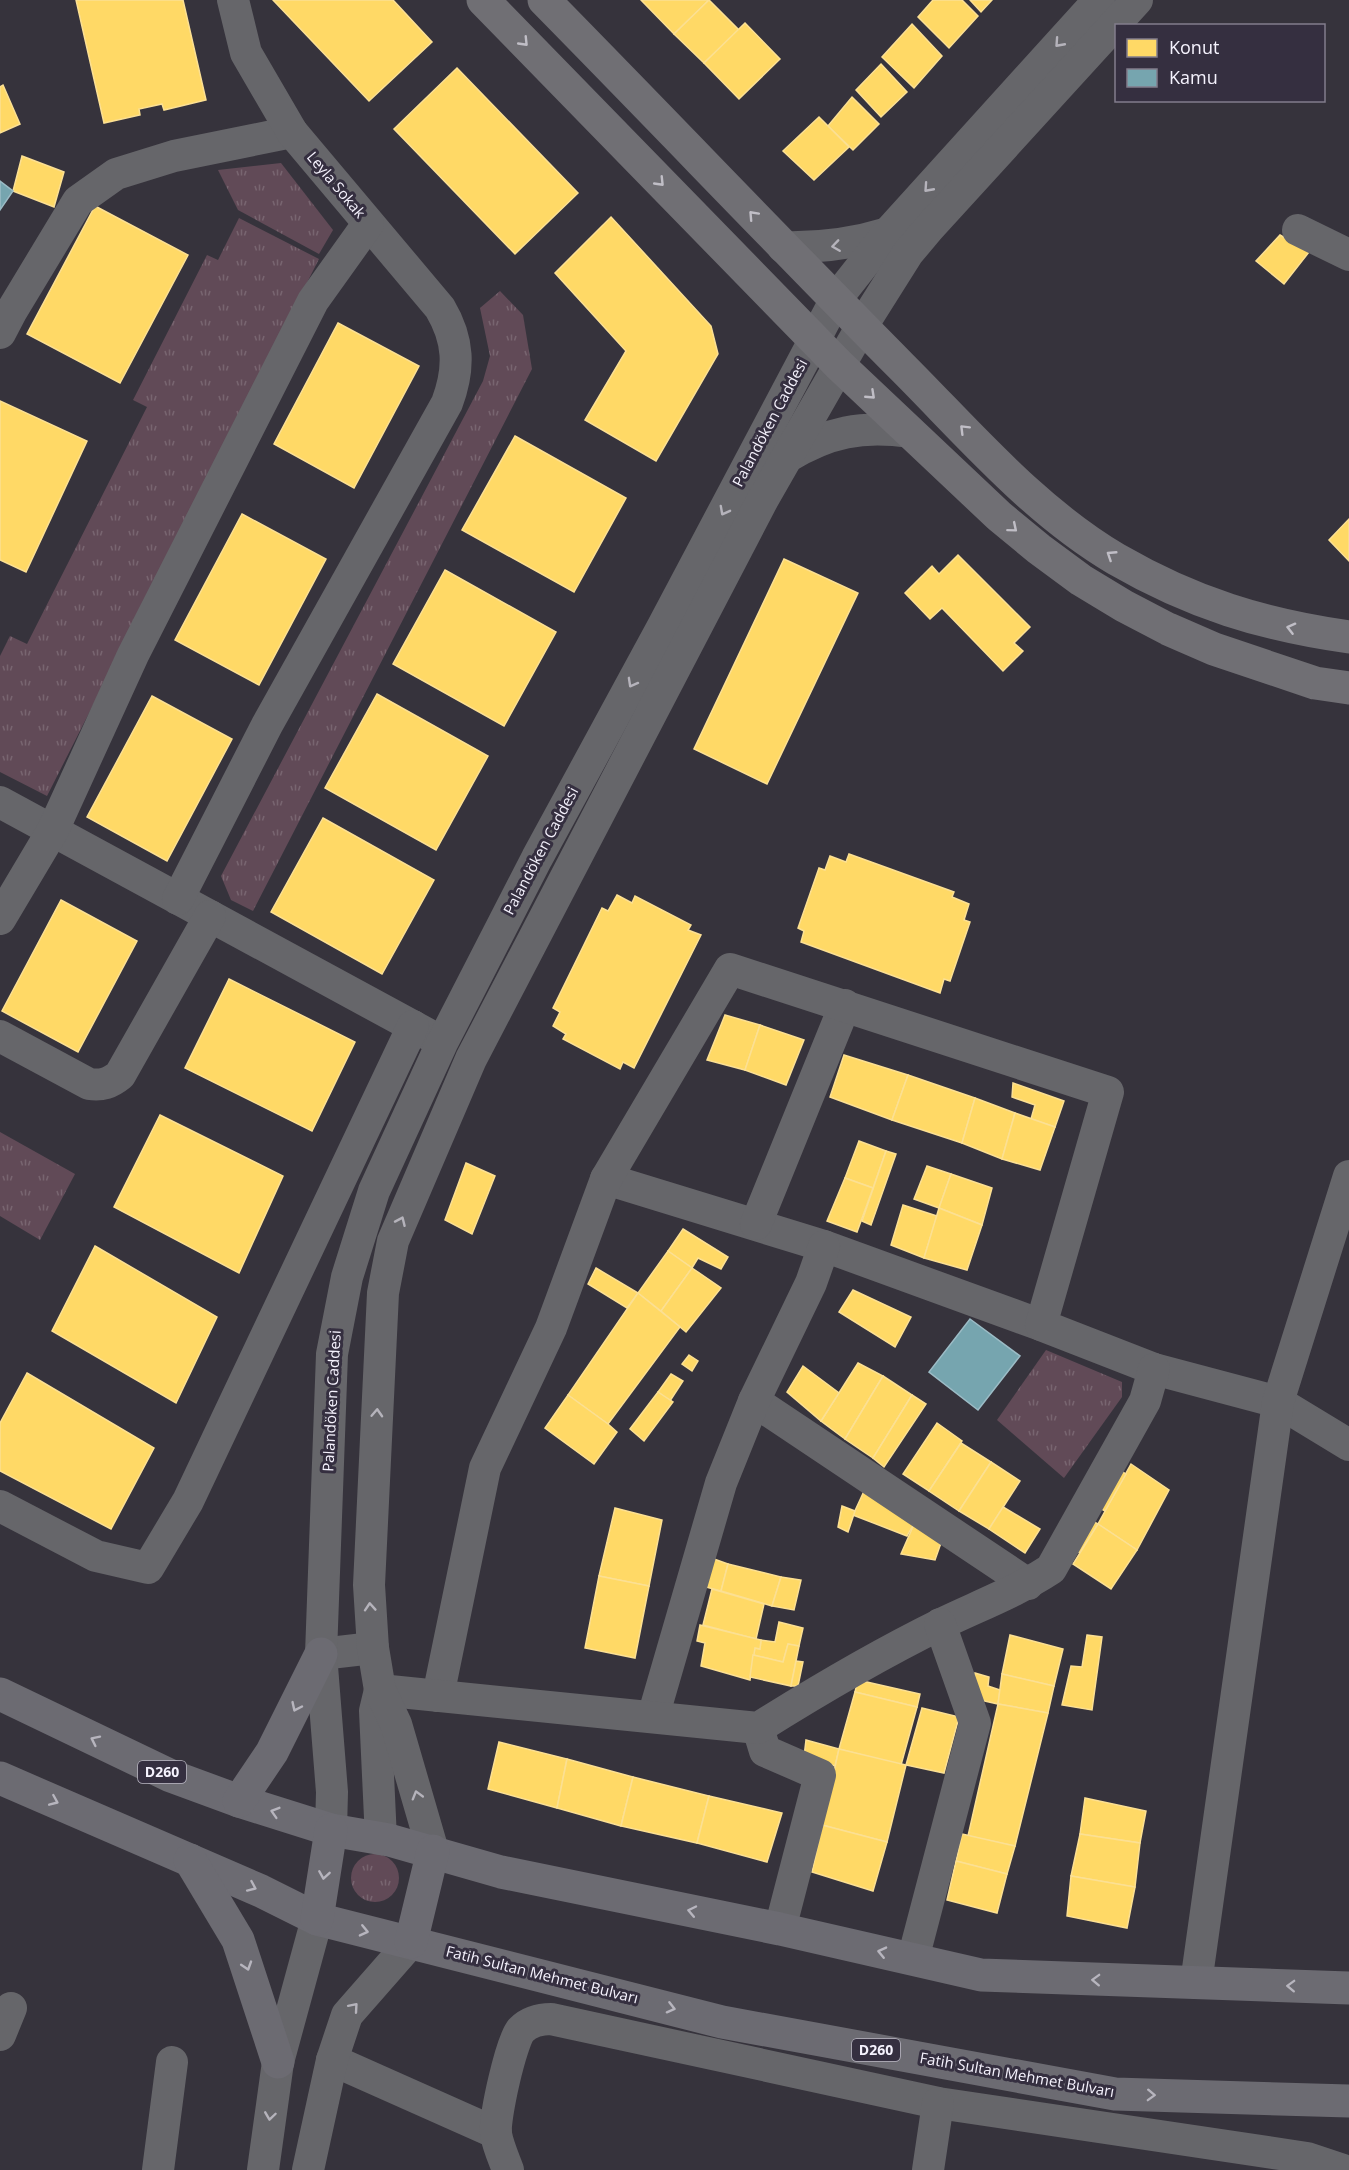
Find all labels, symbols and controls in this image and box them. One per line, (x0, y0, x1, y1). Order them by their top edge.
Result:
legend (1115, 24, 1325, 102)
text: Konut (1169, 35, 1219, 59)
one-way arrow (517, 36, 528, 46)
one-way arrow (1055, 37, 1066, 47)
text: Kamu (1169, 65, 1218, 89)
street label: Leyla Sokak (303, 147, 371, 222)
one-way arrow (653, 175, 664, 185)
one-way arrow (924, 181, 935, 192)
one-way arrow (750, 211, 761, 222)
one-way arrow (832, 239, 841, 251)
street label: Palandöken Caddesi (727, 355, 811, 490)
one-way arrow (864, 388, 875, 399)
one-way arrow (960, 425, 971, 435)
one-way arrow (720, 504, 731, 515)
one-way arrow (1006, 521, 1017, 532)
one-way arrow (1107, 552, 1118, 563)
one-way arrow (1286, 622, 1296, 635)
one-way arrow (628, 676, 639, 687)
street label: Palandöken Caddesi (498, 783, 582, 918)
one-way arrow (394, 1216, 406, 1227)
street label: Palandöken Caddesi (317, 1330, 345, 1472)
one-way arrow (371, 1408, 384, 1417)
one-way arrow (364, 1603, 377, 1612)
one-way arrow (292, 1700, 304, 1711)
one-way arrow (90, 1735, 101, 1747)
road number: D260 (138, 1761, 186, 1783)
one-way arrow (411, 1790, 424, 1800)
one-way arrow (47, 1794, 58, 1806)
one-way arrow (270, 1807, 281, 1820)
one-way arrow (318, 1869, 331, 1879)
one-way arrow (245, 1880, 256, 1892)
one-way arrow (687, 1905, 697, 1918)
one-way arrow (358, 1923, 368, 1936)
street label: Fatih Sultan Mehmet Bulvarı (444, 1940, 640, 2008)
one-way arrow (878, 1946, 888, 1959)
one-way arrow (240, 1960, 252, 1971)
one-way arrow (1091, 1973, 1100, 1986)
one-way arrow (1286, 1980, 1295, 1993)
one-way arrow (665, 2001, 675, 2014)
one-way arrow (347, 2003, 358, 2014)
road number: D260 (852, 2039, 900, 2061)
street label: Fatih Sultan Mehmet Bulvarı (918, 2047, 1116, 2101)
one-way arrow (1147, 2089, 1156, 2101)
one-way arrow (265, 2111, 277, 2120)

